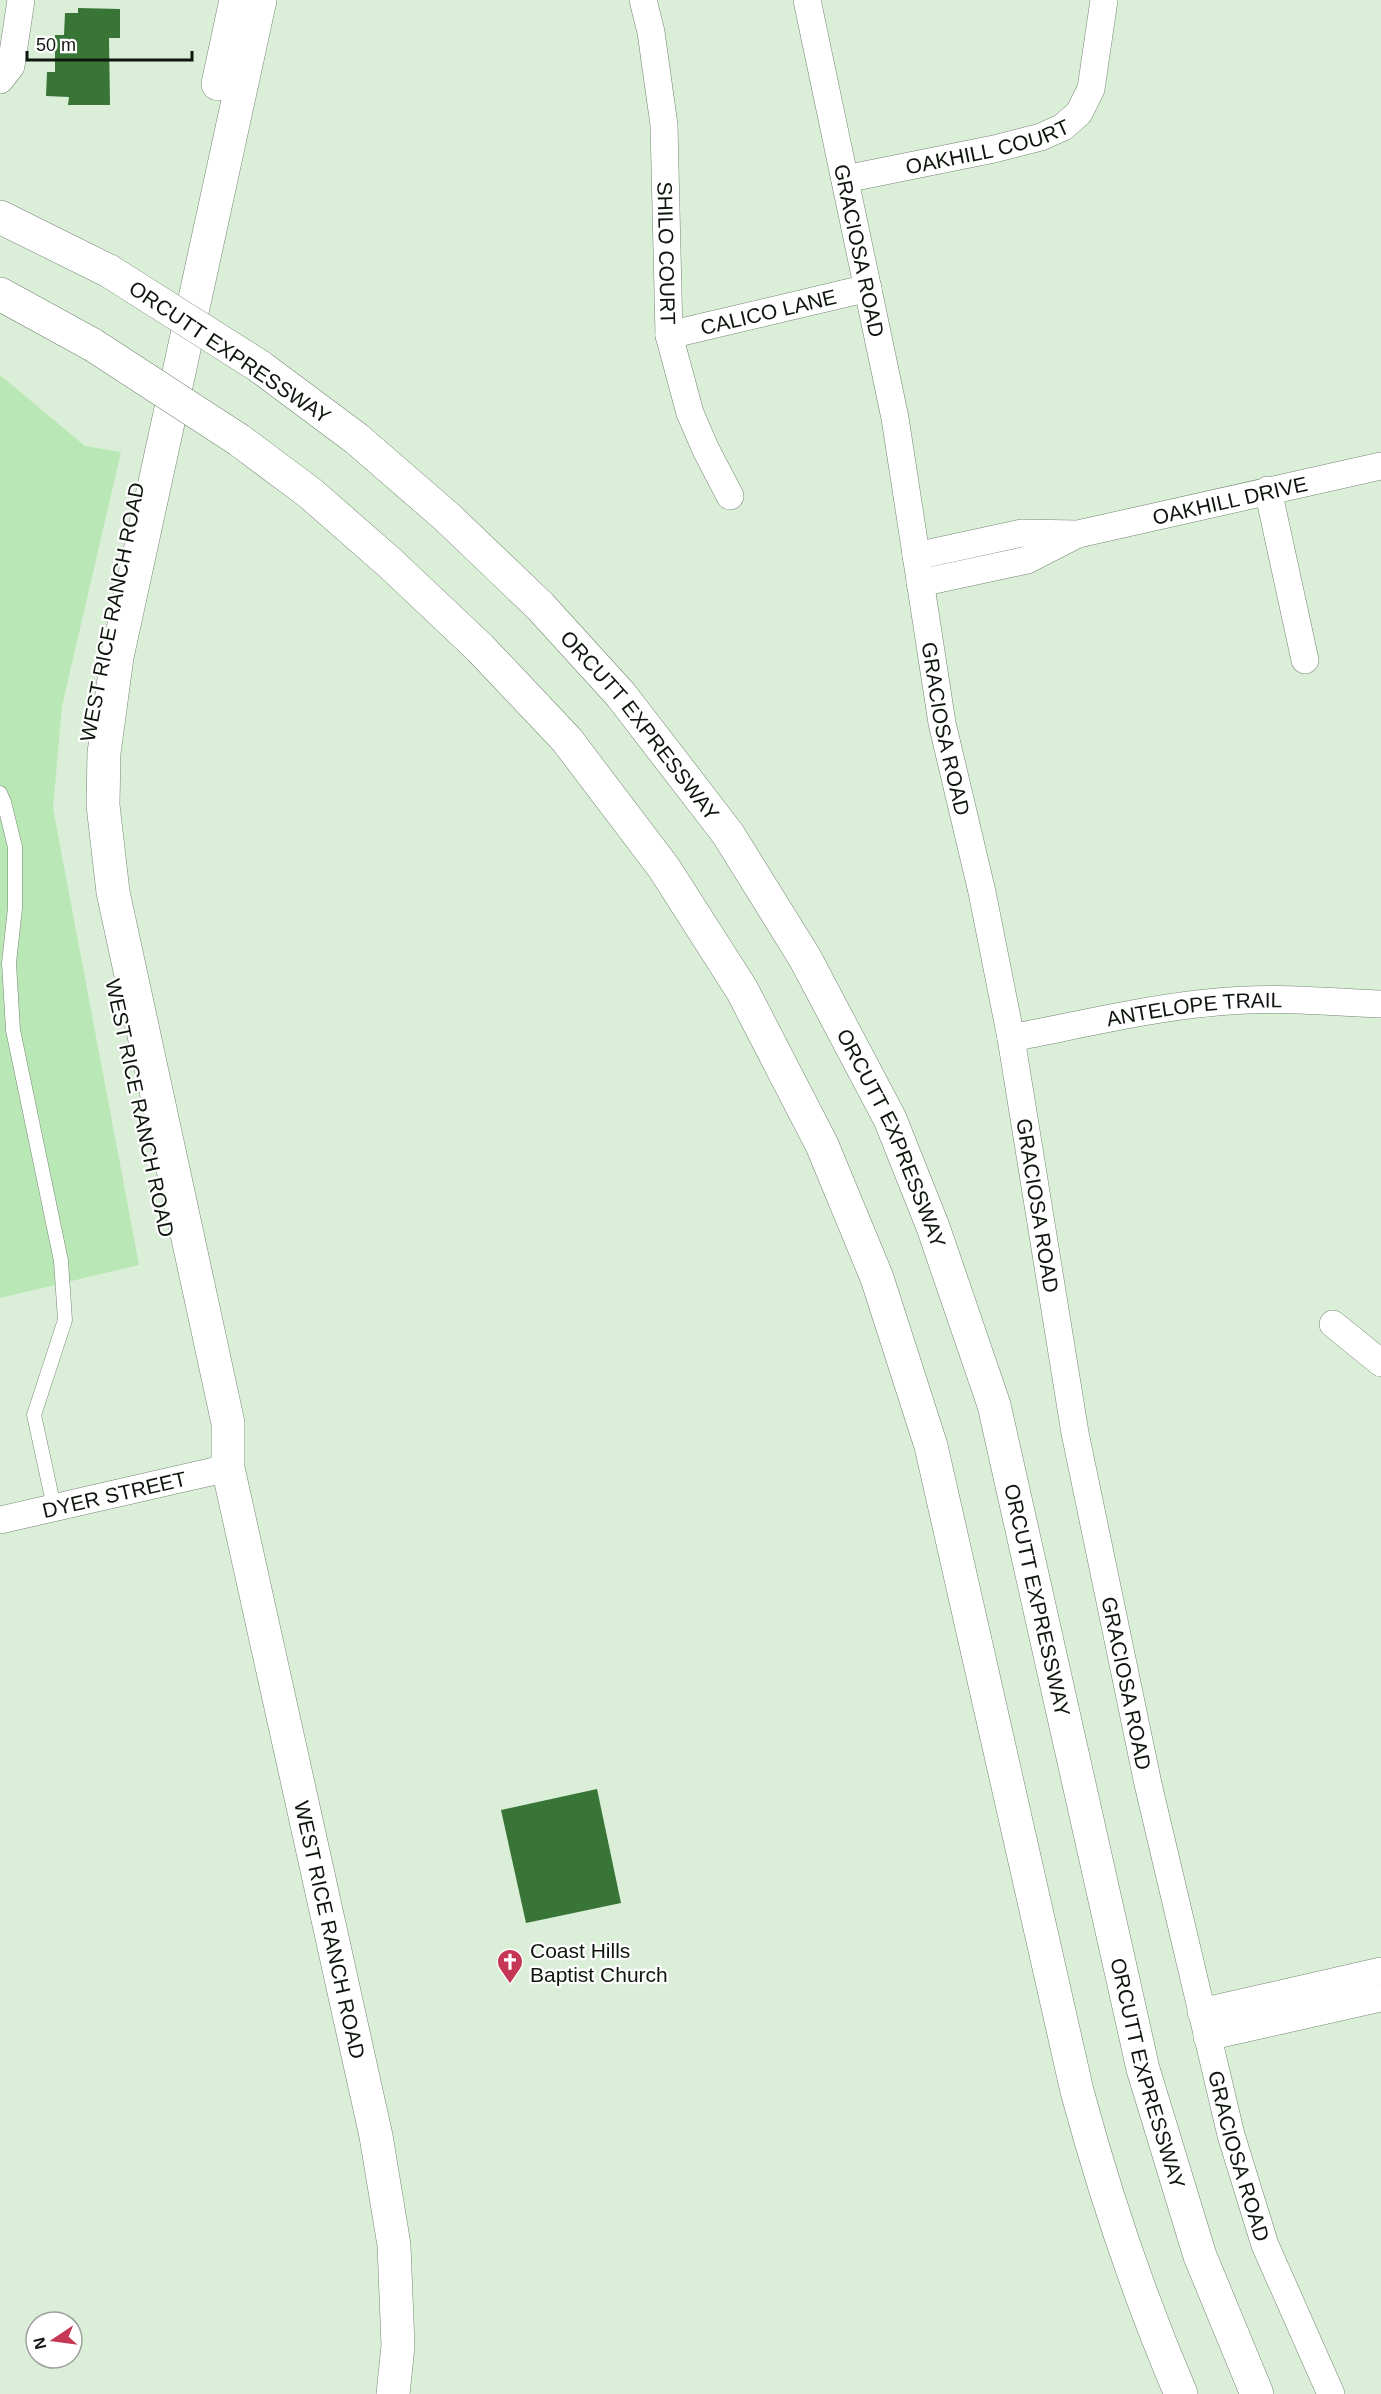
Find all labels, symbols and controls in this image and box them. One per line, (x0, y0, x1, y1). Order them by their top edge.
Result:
scale bar (27, 24, 192, 62)
text: 50 m (36, 35, 76, 55)
street label: OAKHILL COURT (903, 114, 1073, 178)
street label: GRACIOSA ROAD (830, 162, 889, 339)
street label: SHILO COURT (654, 181, 680, 325)
street label: ORCUTT EXPRESSWAY (125, 276, 335, 428)
street label: CALICO LANE (698, 284, 839, 339)
street label: OAKHILL DRIVE (1150, 471, 1309, 528)
street label: WEST RICE RANCH ROAD (76, 481, 148, 743)
street label: ORCUTT EXPRESSWAY (556, 626, 724, 824)
street label: GRACIOSA ROAD (918, 640, 975, 818)
street label: WEST RICE RANCH ROAD (101, 977, 179, 1239)
street label: ANTELOPE TRAIL (1104, 988, 1282, 1030)
street label: ORCUTT EXPRESSWAY (833, 1025, 951, 1250)
street label: GRACIOSA ROAD (1013, 1117, 1064, 1294)
street label: DYER STREET (40, 1466, 189, 1522)
street label: ORCUTT EXPRESSWAY (1000, 1481, 1075, 1718)
street label: GRACIOSA ROAD (1098, 1595, 1156, 1772)
street label: WEST RICE RANCH ROAD (291, 1799, 370, 2061)
place label: Coast Hills Baptist Church (530, 1939, 668, 1986)
church icon: Coast Hills Baptist Church (495, 1947, 525, 1985)
street label: ORCUTT EXPRESSWAY (1107, 1956, 1190, 2191)
street label: GRACIOSA ROAD (1205, 2068, 1275, 2244)
north arrow (24, 2310, 84, 2370)
text: N (30, 2336, 49, 2351)

